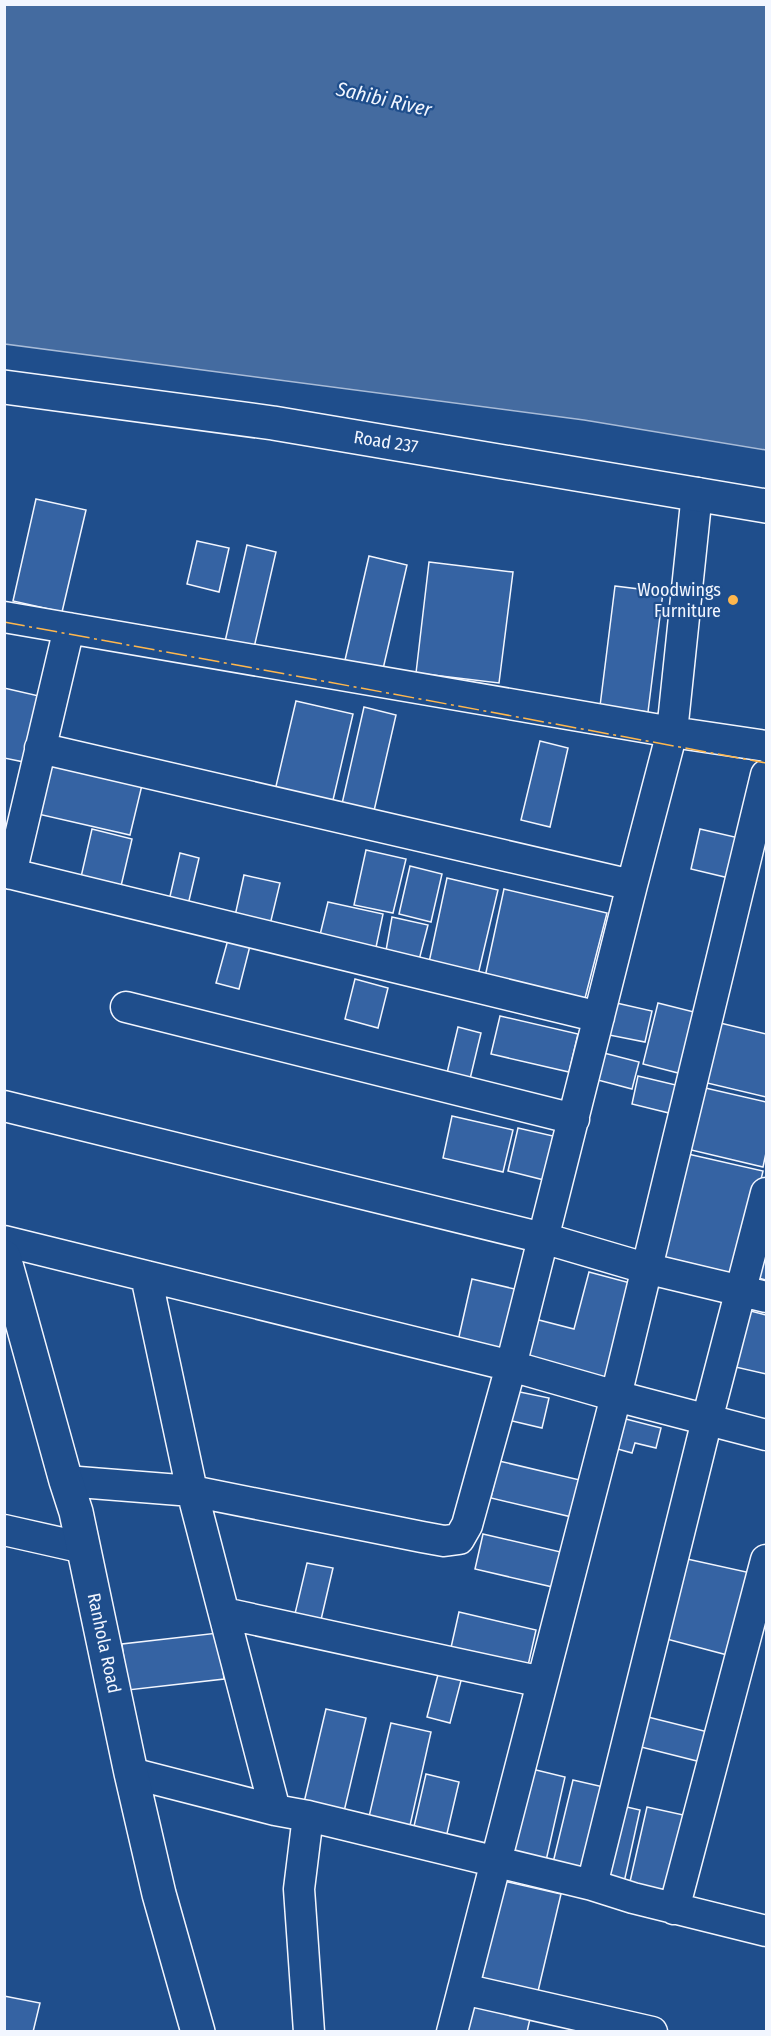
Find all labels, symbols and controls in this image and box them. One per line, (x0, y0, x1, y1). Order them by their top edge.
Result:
water label: Sahibi River (333, 76, 435, 122)
street label: Road 237 (352, 426, 420, 458)
place label: Woodwings Furniture (637, 579, 721, 622)
marker: Woodwings Furniture (726, 593, 740, 607)
street label: Ranhola Road (83, 1591, 125, 1695)

